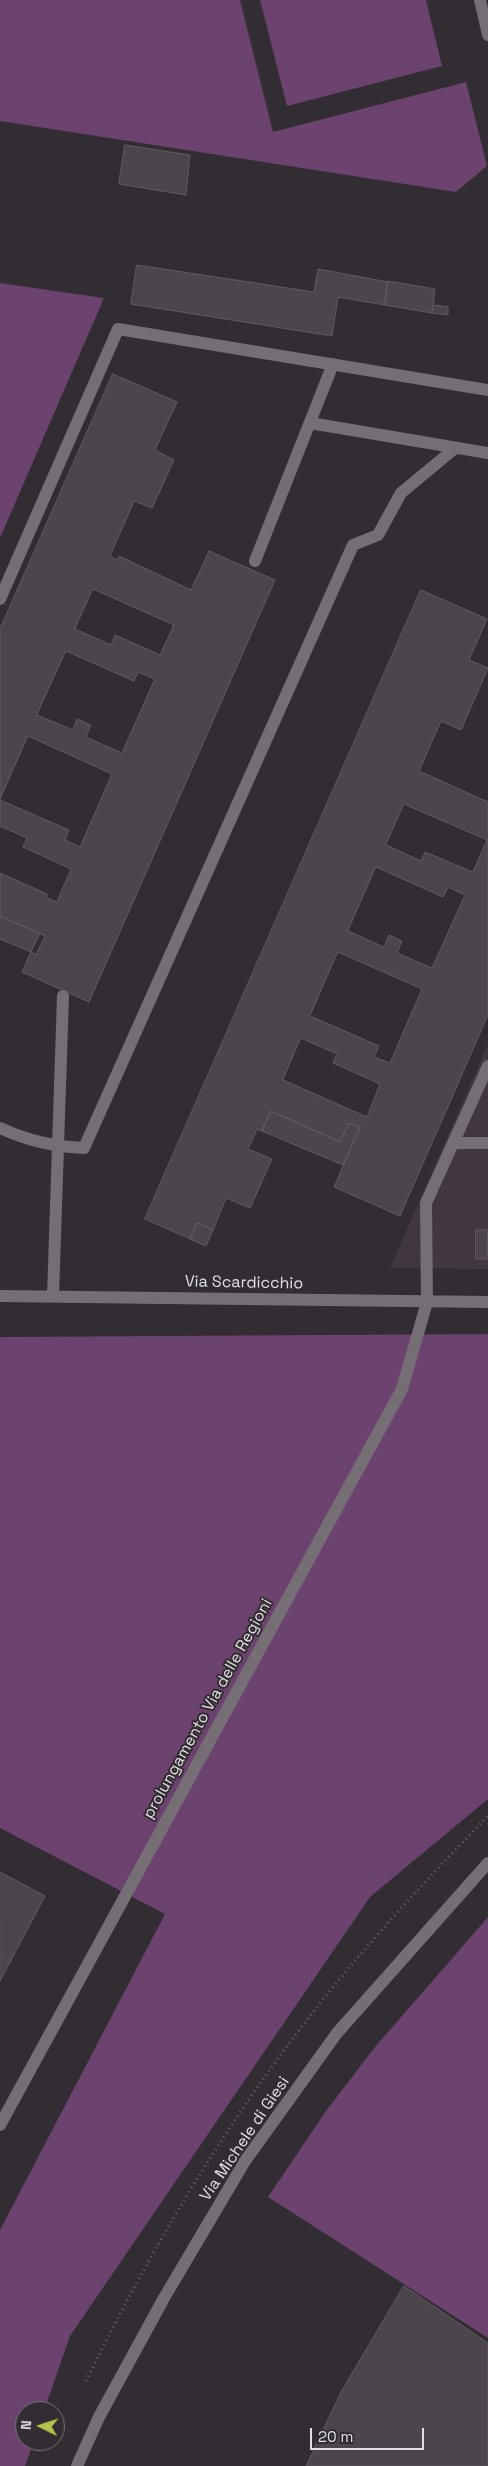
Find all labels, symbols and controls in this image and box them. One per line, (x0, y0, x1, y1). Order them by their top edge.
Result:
street label: Via Scardicchio (185, 1272, 303, 1294)
street label: prolungamento Via delle Regioni (139, 1596, 277, 1822)
street label: Via Michele di Giesi (196, 2073, 294, 2205)
north arrow (15, 2401, 65, 2451)
scale bar (313, 2418, 427, 2450)
text: N (17, 2420, 35, 2430)
text: 20 m (318, 2427, 353, 2446)

